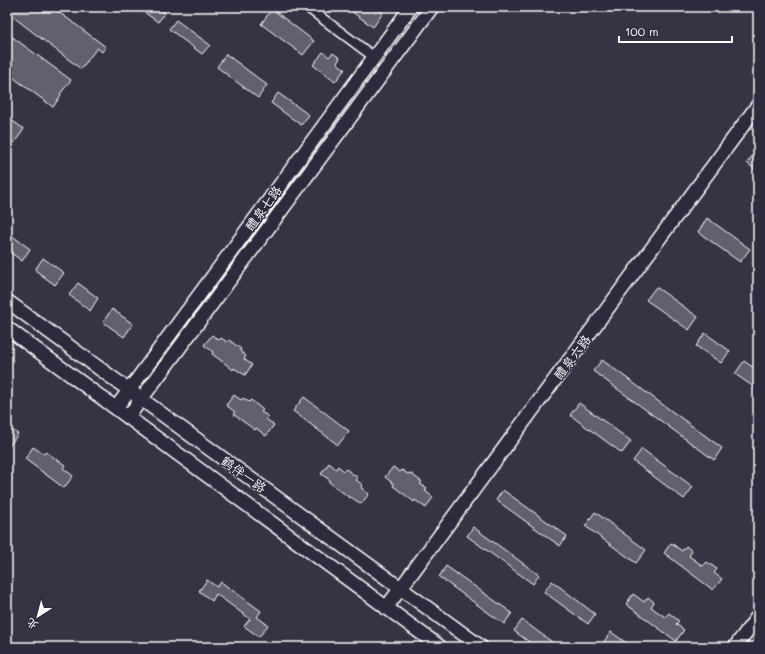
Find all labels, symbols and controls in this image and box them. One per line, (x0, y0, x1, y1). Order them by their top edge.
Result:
scale bar (619, 18, 732, 44)
text: 100 m (625, 23, 659, 39)
street label: 醴泉七路 (240, 182, 285, 234)
street label: 醴泉六路 (549, 331, 594, 383)
street label: 鹤伴一路 (218, 451, 270, 496)
north arrow (18, 596, 58, 636)
text: 北 (23, 615, 41, 634)

